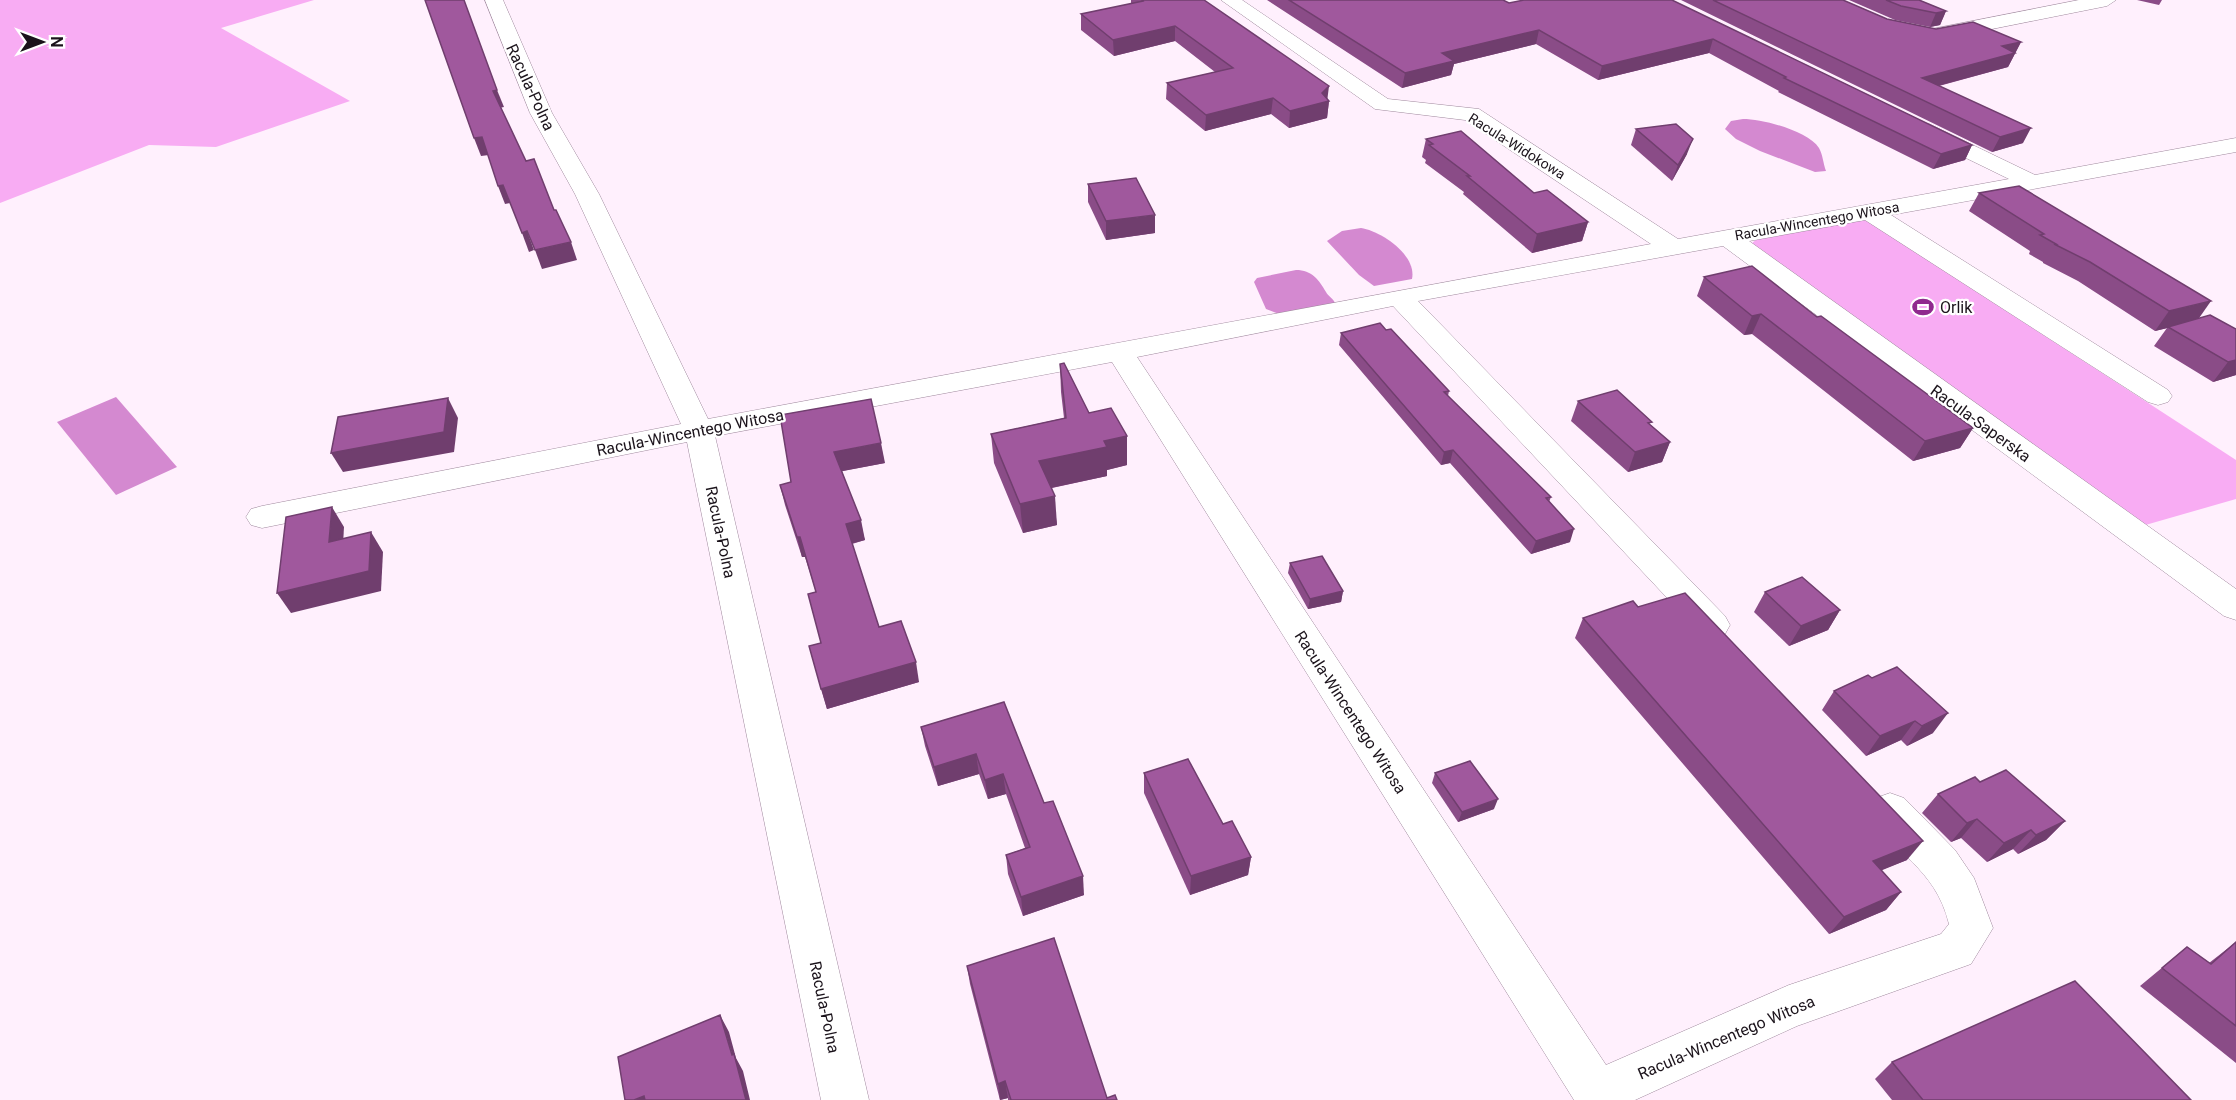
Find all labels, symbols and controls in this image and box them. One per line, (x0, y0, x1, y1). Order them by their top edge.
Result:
north arrow (12, 12, 72, 72)
text: N (47, 36, 66, 48)
street label: Racula-Polna (502, 41, 559, 134)
street label: Racula-Widokowa (1466, 110, 1568, 182)
street label: Racula-Wincentego Witosa (1734, 199, 1900, 243)
sports icon: Orlik (1911, 295, 1935, 319)
place label: Orlik (1940, 298, 1973, 317)
street label: Racula-Saperska (1927, 381, 2034, 466)
street label: Racula-Wincentego Witosa (595, 405, 785, 460)
street label: Racula-Polna (702, 484, 740, 580)
street label: Racula-Wincentego Witosa (1291, 627, 1410, 797)
street label: Racula-Polna (806, 959, 844, 1055)
street label: Racula-Wincentego Witosa (1635, 992, 1818, 1083)

